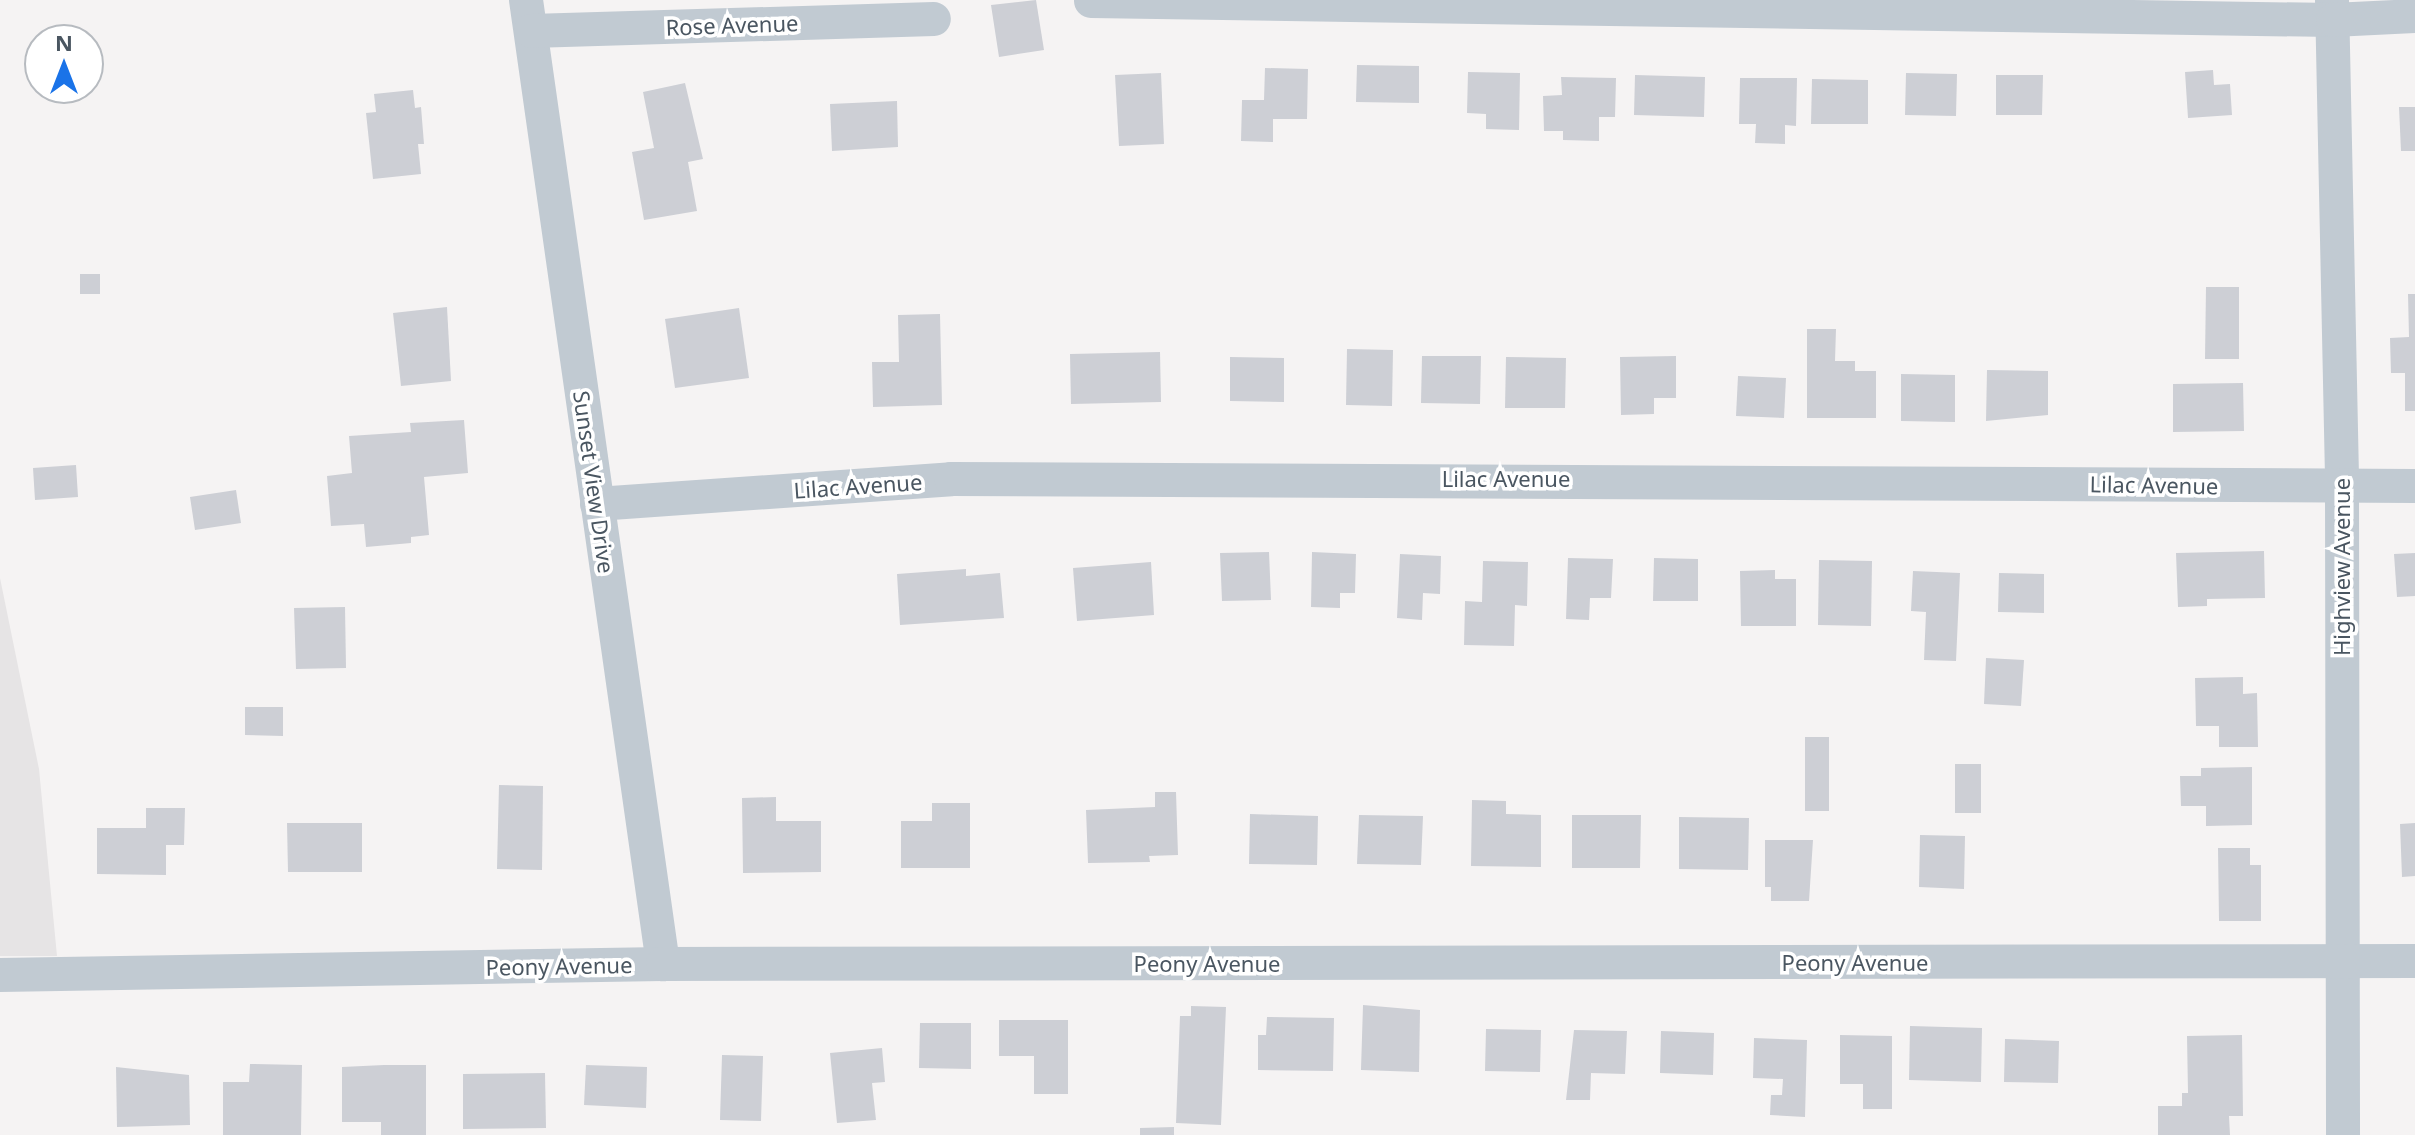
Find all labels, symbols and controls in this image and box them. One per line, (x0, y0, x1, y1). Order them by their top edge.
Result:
street label: Rose Avenue (665, 9, 799, 41)
north arrow (24, 24, 104, 104)
text: N (55, 27, 73, 57)
street label: Sunset View Drive (568, 389, 620, 575)
street label: Lilac Avenue (1442, 466, 1570, 492)
street label: Lilac Avenue (793, 468, 923, 504)
street label: Lilac Avenue (2089, 471, 2219, 499)
street label: Highview Avenue (2329, 478, 2355, 656)
street label: Peony Avenue (1782, 950, 1928, 976)
street label: Peony Avenue (1134, 951, 1280, 977)
street label: Peony Avenue (485, 952, 633, 980)

